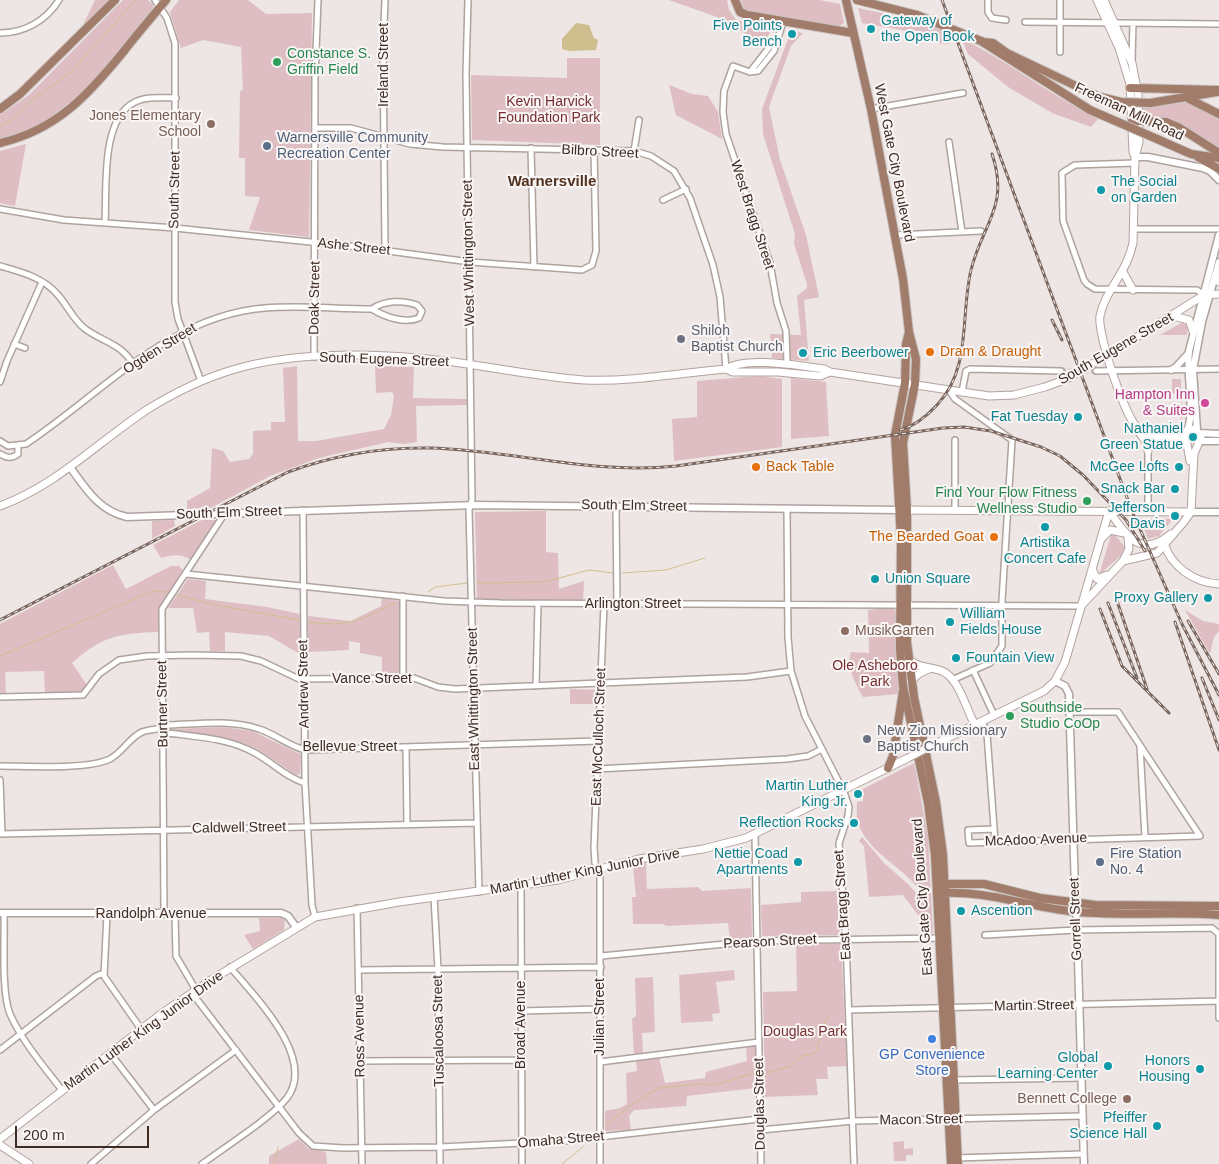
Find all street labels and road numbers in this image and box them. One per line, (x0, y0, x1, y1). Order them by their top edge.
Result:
street label: Ireland Street (376, 23, 392, 107)
street label: Freeman Mill Road (1072, 79, 1186, 145)
street label: West Gate City Boulevard (870, 82, 918, 244)
street label: Bilbro Street (561, 142, 639, 162)
street label: South Street (166, 151, 184, 229)
street label: West Bragg Street (726, 158, 778, 272)
street label: West Whittington Street (459, 179, 479, 327)
street label: Ashe Street (317, 235, 391, 259)
street label: Doak Street (306, 261, 324, 335)
street label: South Eugene Street (1056, 309, 1176, 389)
street label: Ogden Street (120, 320, 200, 378)
street label: South Eugene Street (319, 349, 449, 371)
street label: South Elm Street (581, 497, 687, 515)
street label: South Elm Street (176, 503, 282, 523)
street label: Arlington Street (585, 596, 681, 612)
street label: East Whittington Street (464, 627, 484, 771)
street label: Andrew Street (295, 640, 313, 728)
street label: Burtner Street (154, 660, 172, 748)
street label: East McCulloch Street (588, 668, 610, 806)
street label: Vance Street (332, 671, 412, 687)
street label: Bellevue Street (303, 739, 397, 755)
street label: East Gate City Boulevard (909, 818, 937, 976)
street label: Caldwell Street (192, 819, 286, 837)
street label: McAdoo Avenue (984, 830, 1088, 850)
street label: Martin Luther King Junior Drive (489, 845, 681, 899)
street label: East Bragg Street (831, 849, 855, 961)
street label: Gorrell Street (1066, 877, 1086, 961)
street label: Randolph Avenue (95, 906, 207, 922)
street label: Pearson Street (723, 931, 817, 953)
street label: Martin Luther King Junior Drive (61, 967, 227, 1095)
street label: Tuscaloosa Street (430, 975, 448, 1087)
street label: Julian Street (592, 978, 608, 1056)
street label: Broad Avenue (513, 981, 529, 1069)
street label: Ross Avenue (351, 994, 369, 1078)
street label: Martin Street (994, 997, 1074, 1015)
street label: Douglas Street (751, 1058, 769, 1150)
street label: Macon Street (879, 1111, 963, 1129)
street label: Omaha Street (517, 1128, 605, 1152)

